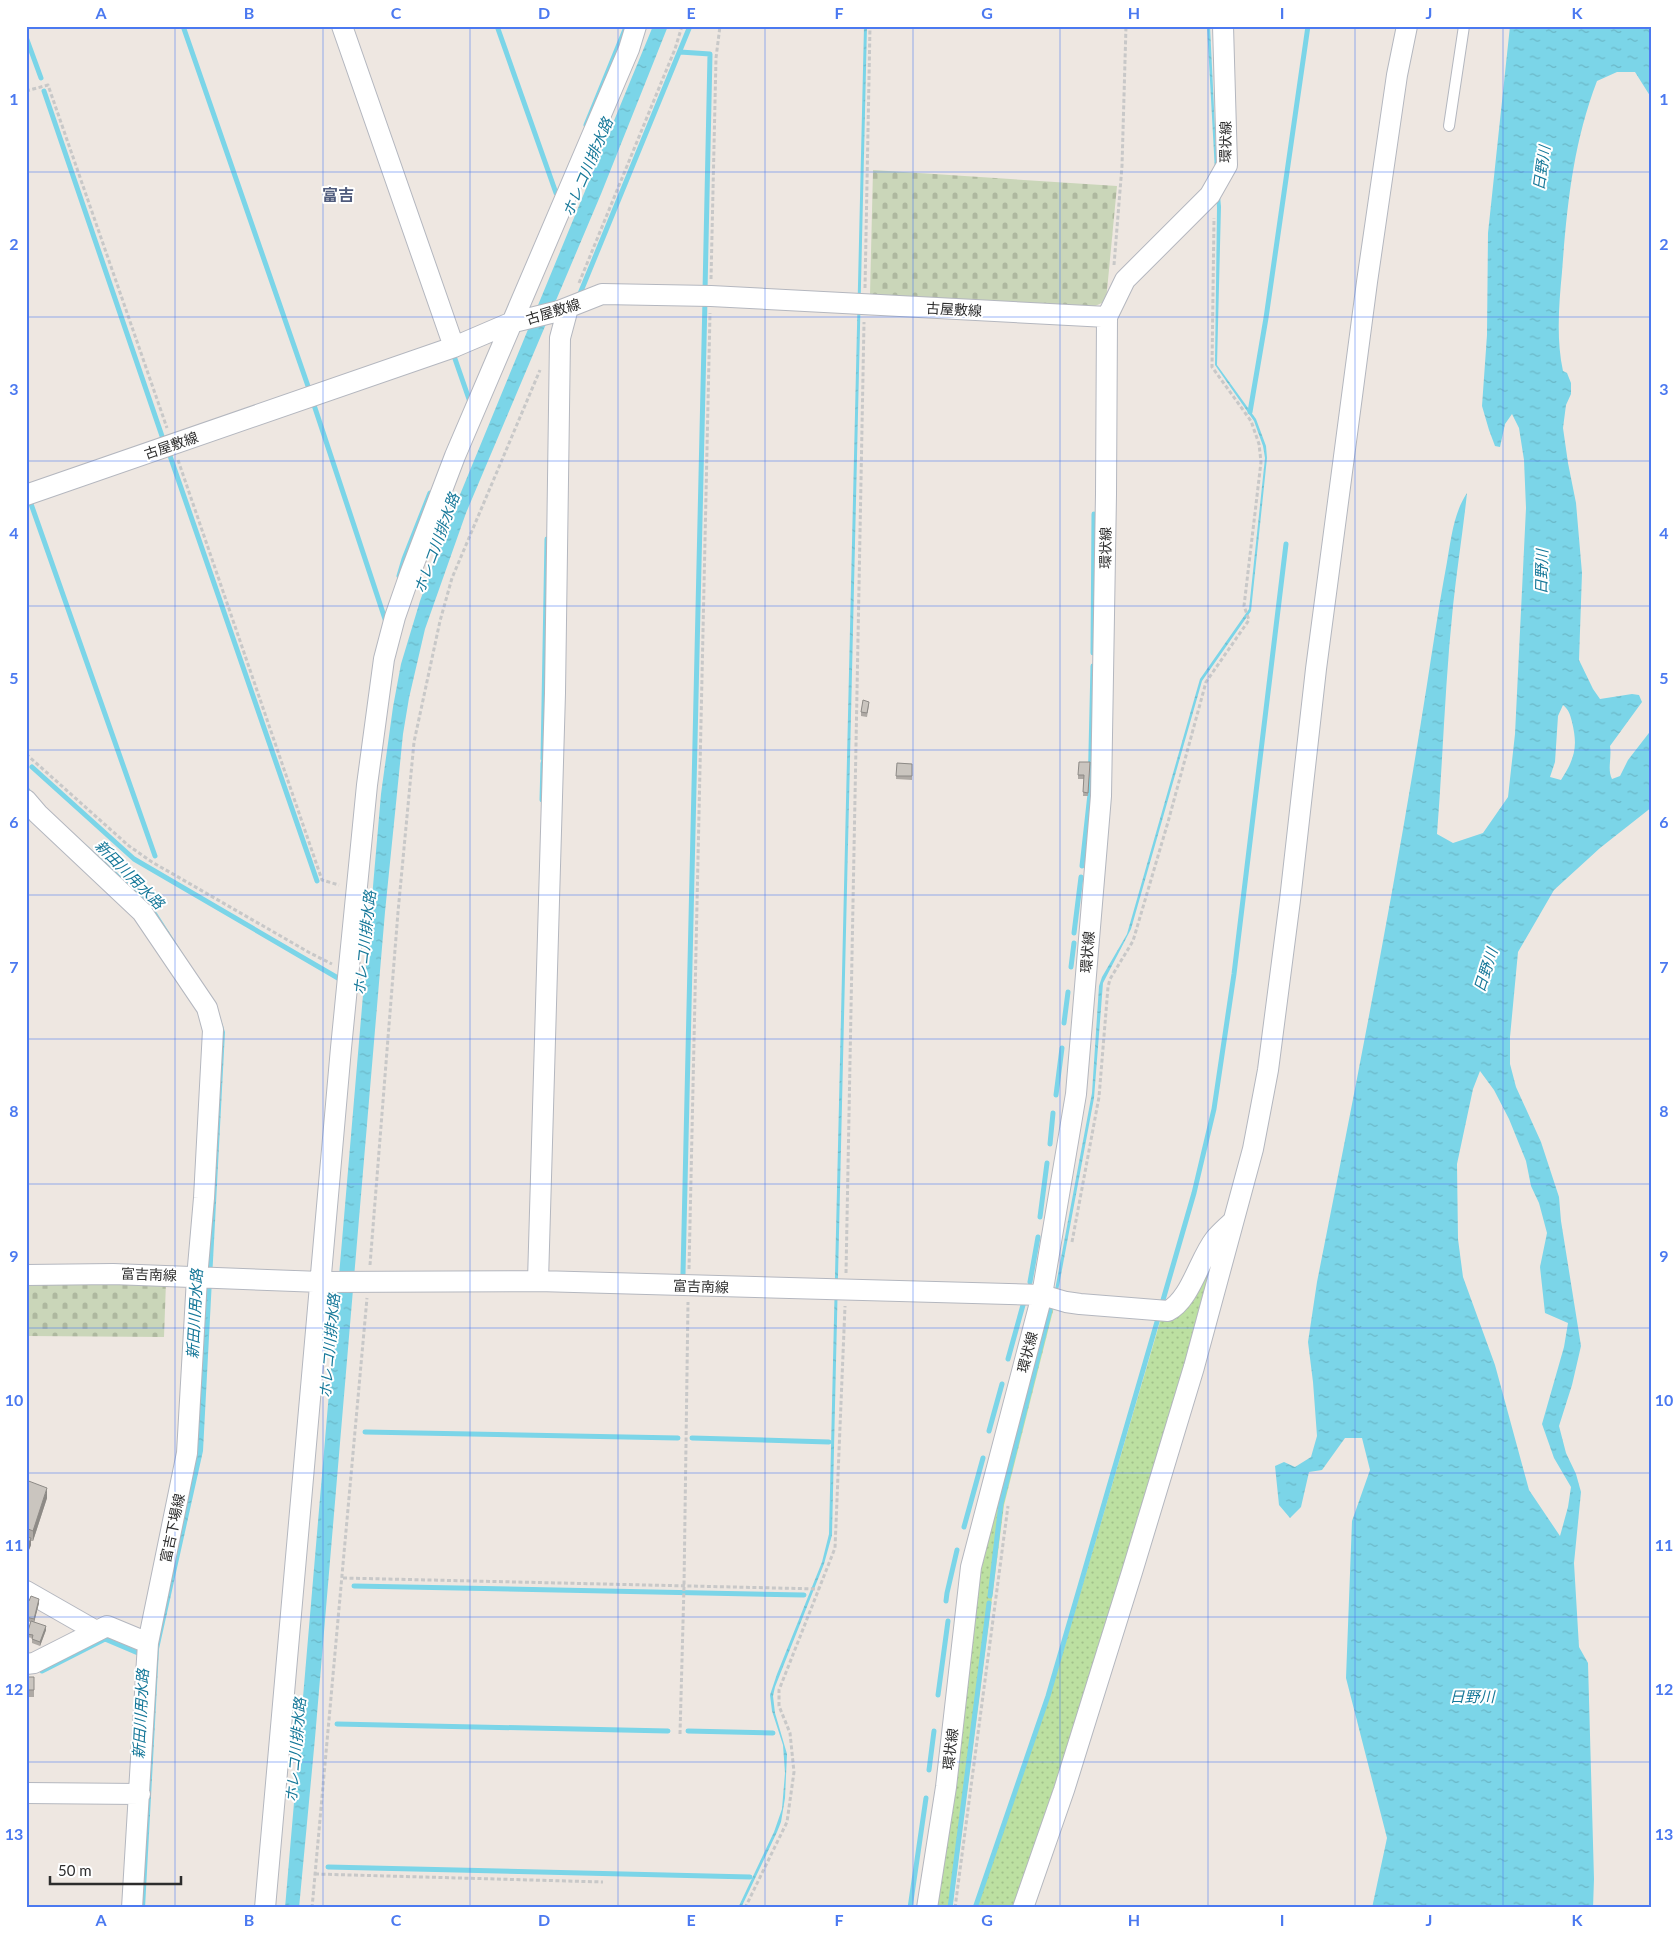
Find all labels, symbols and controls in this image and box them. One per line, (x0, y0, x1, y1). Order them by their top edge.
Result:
text: A (94, 3, 107, 22)
text: B (244, 3, 254, 22)
text: C (391, 3, 402, 22)
text: D (538, 3, 550, 22)
text: E (686, 3, 696, 22)
text: F (834, 3, 844, 22)
text: G (981, 3, 993, 22)
text: H (1128, 3, 1140, 22)
text: I (1280, 3, 1284, 22)
text: J (1426, 3, 1432, 22)
text: K (1572, 3, 1584, 22)
text: 1 (9, 89, 19, 108)
text: 1 (1659, 89, 1669, 108)
water label: ホレコ川排水路 (558, 113, 617, 219)
street label: 環状線 (1216, 121, 1234, 163)
water label: 日野川 (1529, 142, 1553, 192)
district label: 富吉 (322, 185, 354, 204)
text: 2 (9, 234, 19, 253)
text: 2 (1659, 234, 1669, 253)
street label: 古屋敷線 (524, 295, 582, 327)
street label: 古屋敷線 (926, 299, 982, 319)
text: 3 (9, 379, 19, 398)
text: 3 (1659, 379, 1669, 398)
street label: 古屋敷線 (142, 428, 200, 462)
water label: ホレコ川排水路 (410, 489, 463, 595)
text: 4 (9, 523, 19, 542)
text: 4 (1659, 523, 1669, 542)
street label: 環状線 (1096, 527, 1114, 569)
water label: 日野川 (1532, 547, 1550, 595)
text: 5 (9, 668, 19, 687)
text: 5 (1659, 668, 1669, 687)
text: 6 (9, 812, 19, 831)
text: 6 (1659, 812, 1669, 831)
water label: 新田川用水路 (92, 836, 170, 914)
water label: ホレコ川排水路 (350, 888, 379, 996)
street label: 環状線 (1077, 930, 1097, 974)
water label: 日野川 (1469, 944, 1501, 994)
text: 7 (9, 957, 19, 976)
text: 7 (1659, 957, 1669, 976)
text: 8 (9, 1101, 19, 1120)
text: 8 (1659, 1101, 1669, 1120)
text: 9 (9, 1246, 19, 1265)
text: 9 (1659, 1246, 1669, 1265)
street label: 富吉南線 (121, 1265, 177, 1283)
water label: 新田川用水路 (183, 1267, 205, 1359)
street label: 富吉南線 (673, 1277, 729, 1295)
water label: ホレコ川排水路 (315, 1291, 343, 1399)
street label: 環状線 (1013, 1330, 1041, 1374)
text: 10 (5, 1390, 23, 1409)
text: 10 (1655, 1390, 1673, 1409)
street label: 富吉下場線 (156, 1492, 188, 1564)
text: 11 (5, 1535, 23, 1554)
text: 11 (1655, 1535, 1673, 1554)
water label: 新田川用水路 (129, 1667, 151, 1759)
text: 12 (5, 1679, 23, 1698)
text: 12 (1655, 1679, 1673, 1698)
water label: 日野川 (1449, 1687, 1496, 1705)
water label: ホレコ川排水路 (281, 1695, 309, 1803)
street label: 環状線 (939, 1727, 961, 1771)
text: 13 (5, 1824, 23, 1843)
text: 13 (1655, 1824, 1673, 1843)
scale bar (50, 1854, 181, 1886)
text: 50 m (58, 1861, 92, 1879)
text: A (94, 1910, 107, 1929)
text: B (244, 1910, 254, 1929)
text: C (391, 1910, 402, 1929)
text: D (538, 1910, 550, 1929)
text: E (686, 1910, 696, 1929)
text: F (834, 1910, 844, 1929)
text: G (981, 1910, 993, 1929)
text: H (1128, 1910, 1140, 1929)
text: I (1280, 1910, 1284, 1929)
text: J (1426, 1910, 1432, 1929)
text: K (1572, 1910, 1584, 1929)

